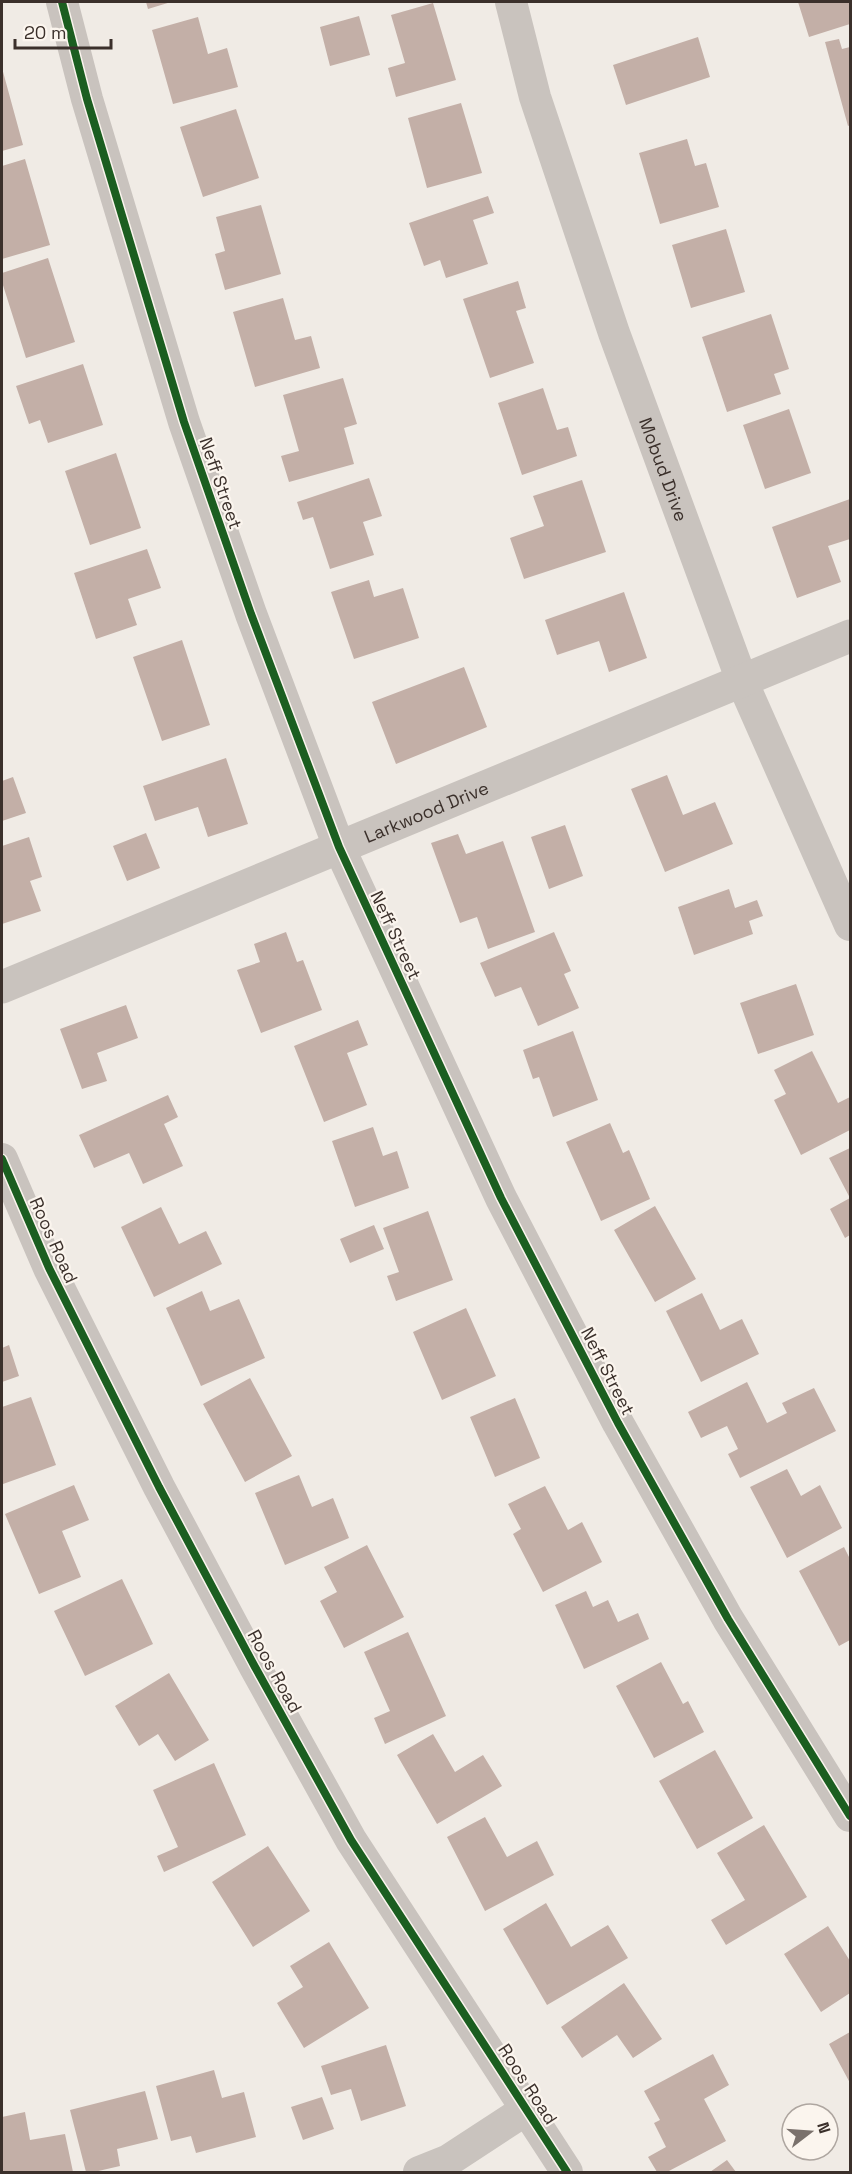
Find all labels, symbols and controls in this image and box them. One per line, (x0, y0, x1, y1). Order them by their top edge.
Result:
scale bar (15, 12, 111, 50)
text: 20 m (24, 21, 67, 44)
street label: Mobud Drive (635, 414, 694, 524)
street label: Neff Street (195, 434, 247, 532)
street label: Larkwood Drive (360, 775, 492, 847)
street label: Neff Street (365, 887, 427, 983)
street label: Roos Road (25, 1193, 83, 1287)
street label: Neff Street (576, 1323, 640, 1419)
street label: Roos Road (243, 1625, 307, 1717)
street label: Roos Road (493, 2039, 563, 2129)
north arrow (780, 2102, 840, 2162)
text: N (812, 2120, 835, 2136)

